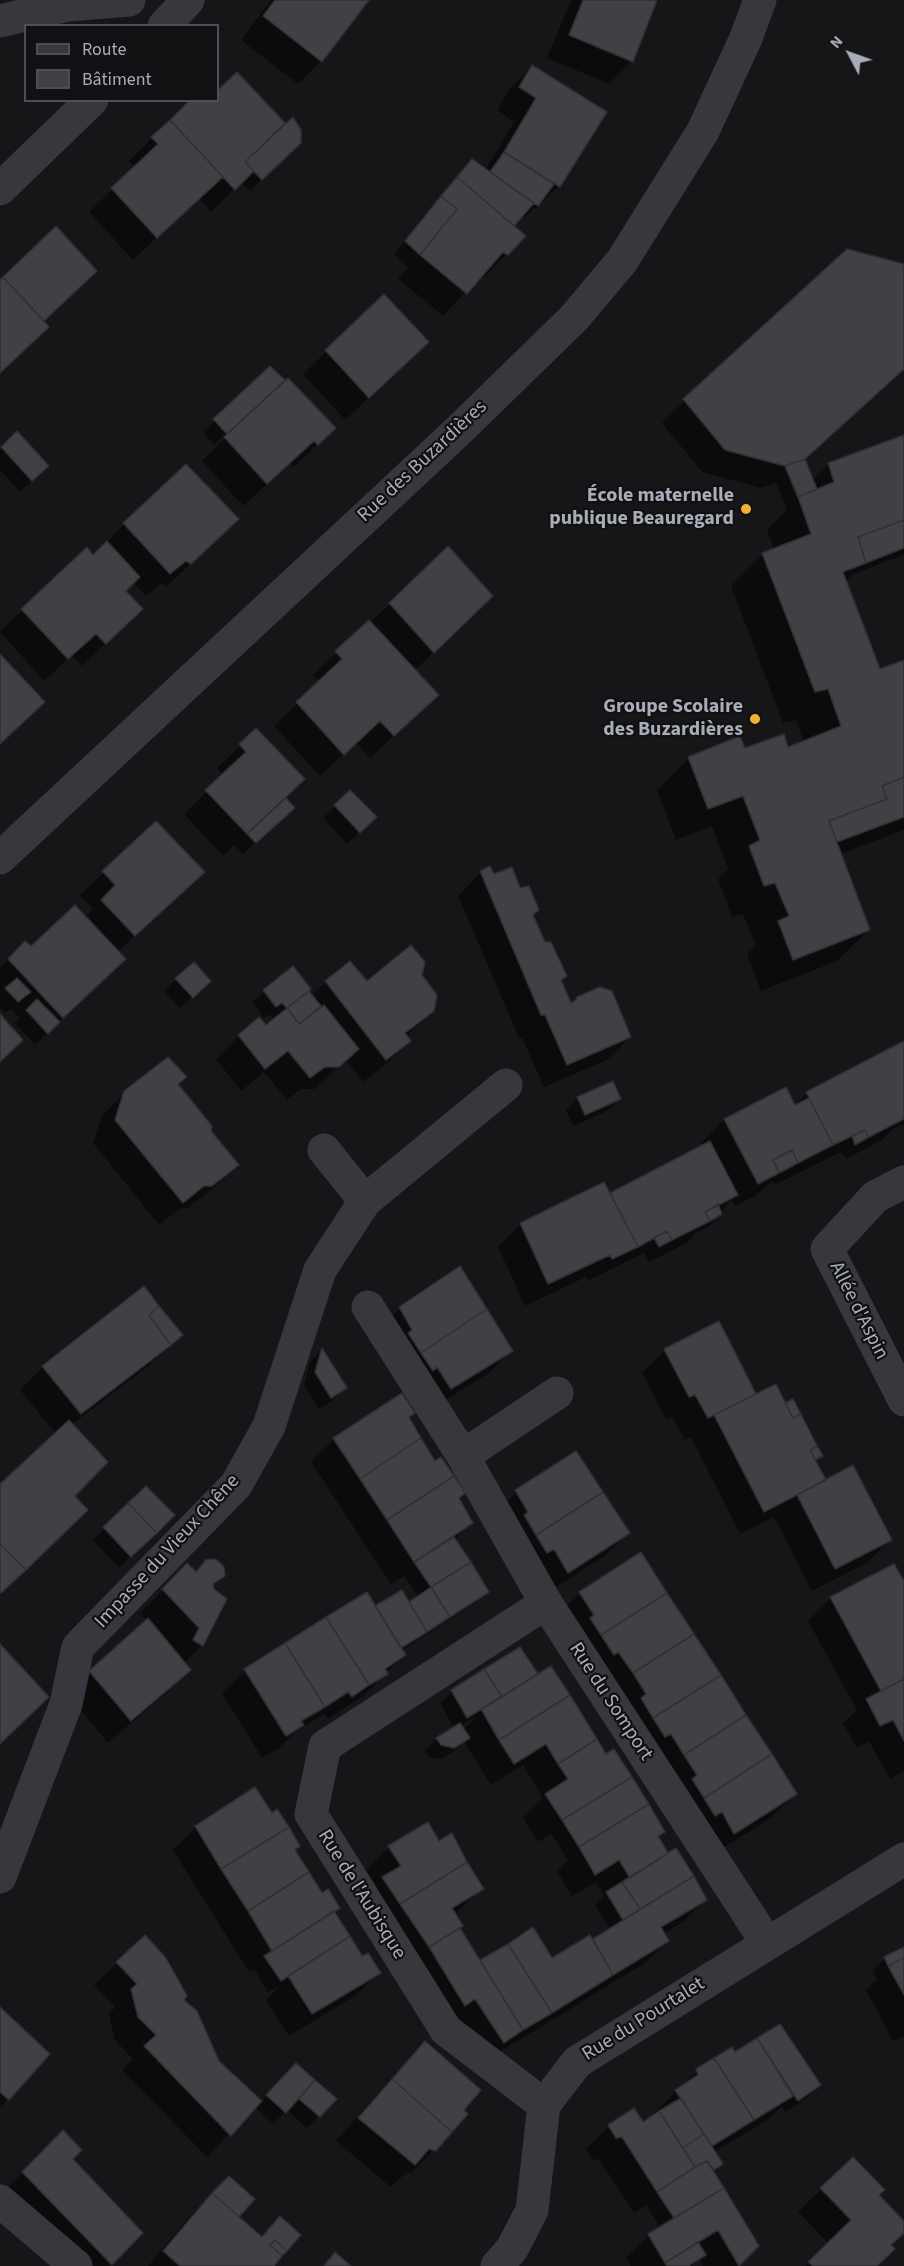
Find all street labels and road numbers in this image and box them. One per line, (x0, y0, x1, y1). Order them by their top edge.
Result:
street label: Rue des Buzardières (353, 396, 493, 528)
street label: Allée d'Aspin (823, 1258, 893, 1364)
street label: Impasse du Vieux Chêne (91, 1470, 245, 1634)
street label: Rue du Somport (563, 1638, 657, 1766)
street label: Rue de l'Aubisque (312, 1826, 410, 1964)
street label: Rue du Pourtalet (578, 1973, 710, 2067)

